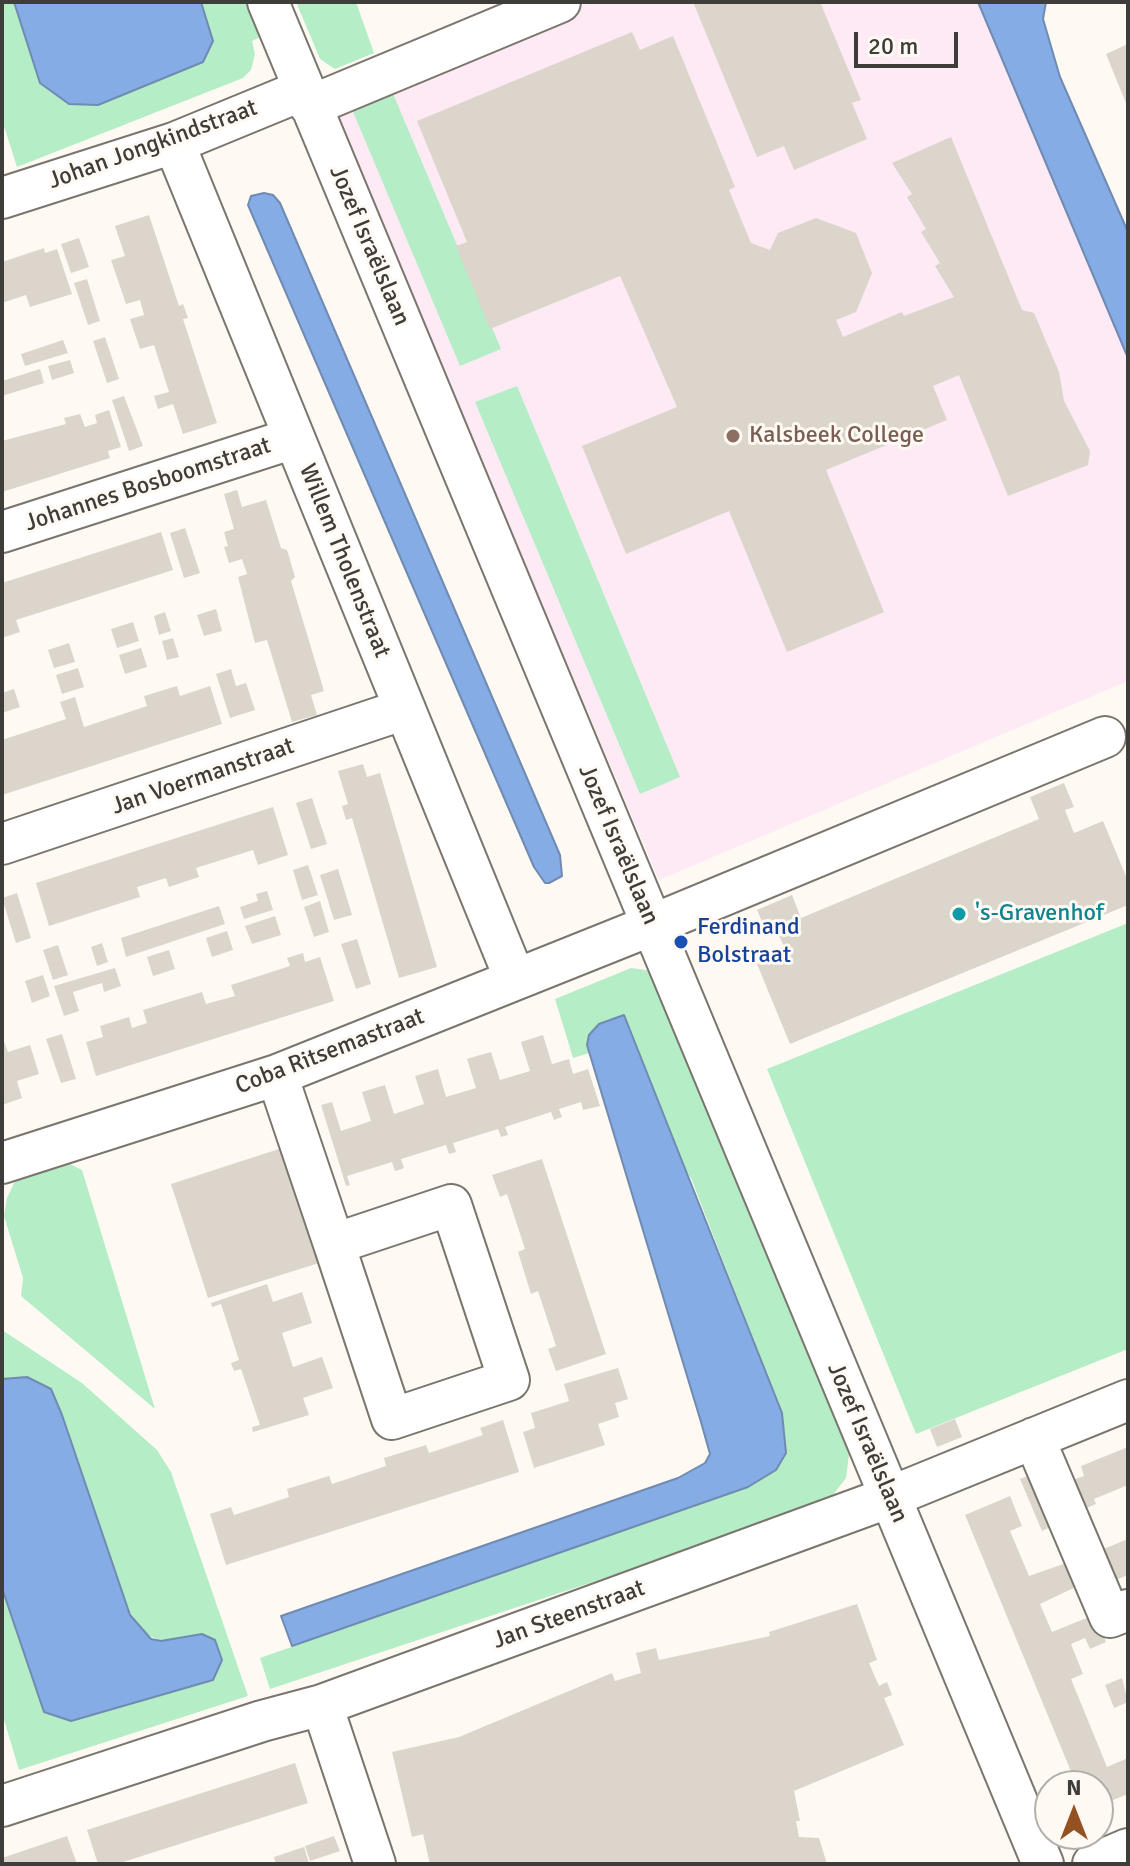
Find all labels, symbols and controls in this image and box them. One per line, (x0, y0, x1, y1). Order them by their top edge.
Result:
scale bar (858, 16, 962, 66)
text: 20 m (868, 31, 918, 61)
street label: Johan Jongkindstraat (45, 94, 261, 196)
street label: Jozef Israëlslaan (322, 162, 416, 330)
place label: Kalsbeek College (749, 422, 924, 450)
marker: Kalsbeek College (724, 427, 742, 445)
street label: Johannes Bosboomstraat (21, 432, 275, 538)
street label: Willem Tholenstraat (292, 460, 396, 662)
street label: Jan Voermanstraat (108, 732, 298, 822)
street label: Jozef Israëlslaan (571, 761, 665, 929)
place label: 's-Gravenhof (975, 900, 1104, 928)
marker: 's-Gravenhof (950, 905, 968, 923)
place label: Ferdinand Bolstraat (697, 914, 800, 970)
marker: Ferdinand Bolstraat (672, 933, 690, 951)
street label: Coba Ritsemastraat (232, 1003, 428, 1101)
street label: Jozef Israëlslaan (820, 1359, 914, 1527)
street label: Jan Steenstraat (489, 1574, 649, 1656)
north arrow (1034, 1770, 1114, 1850)
text: N (1066, 1774, 1082, 1801)

